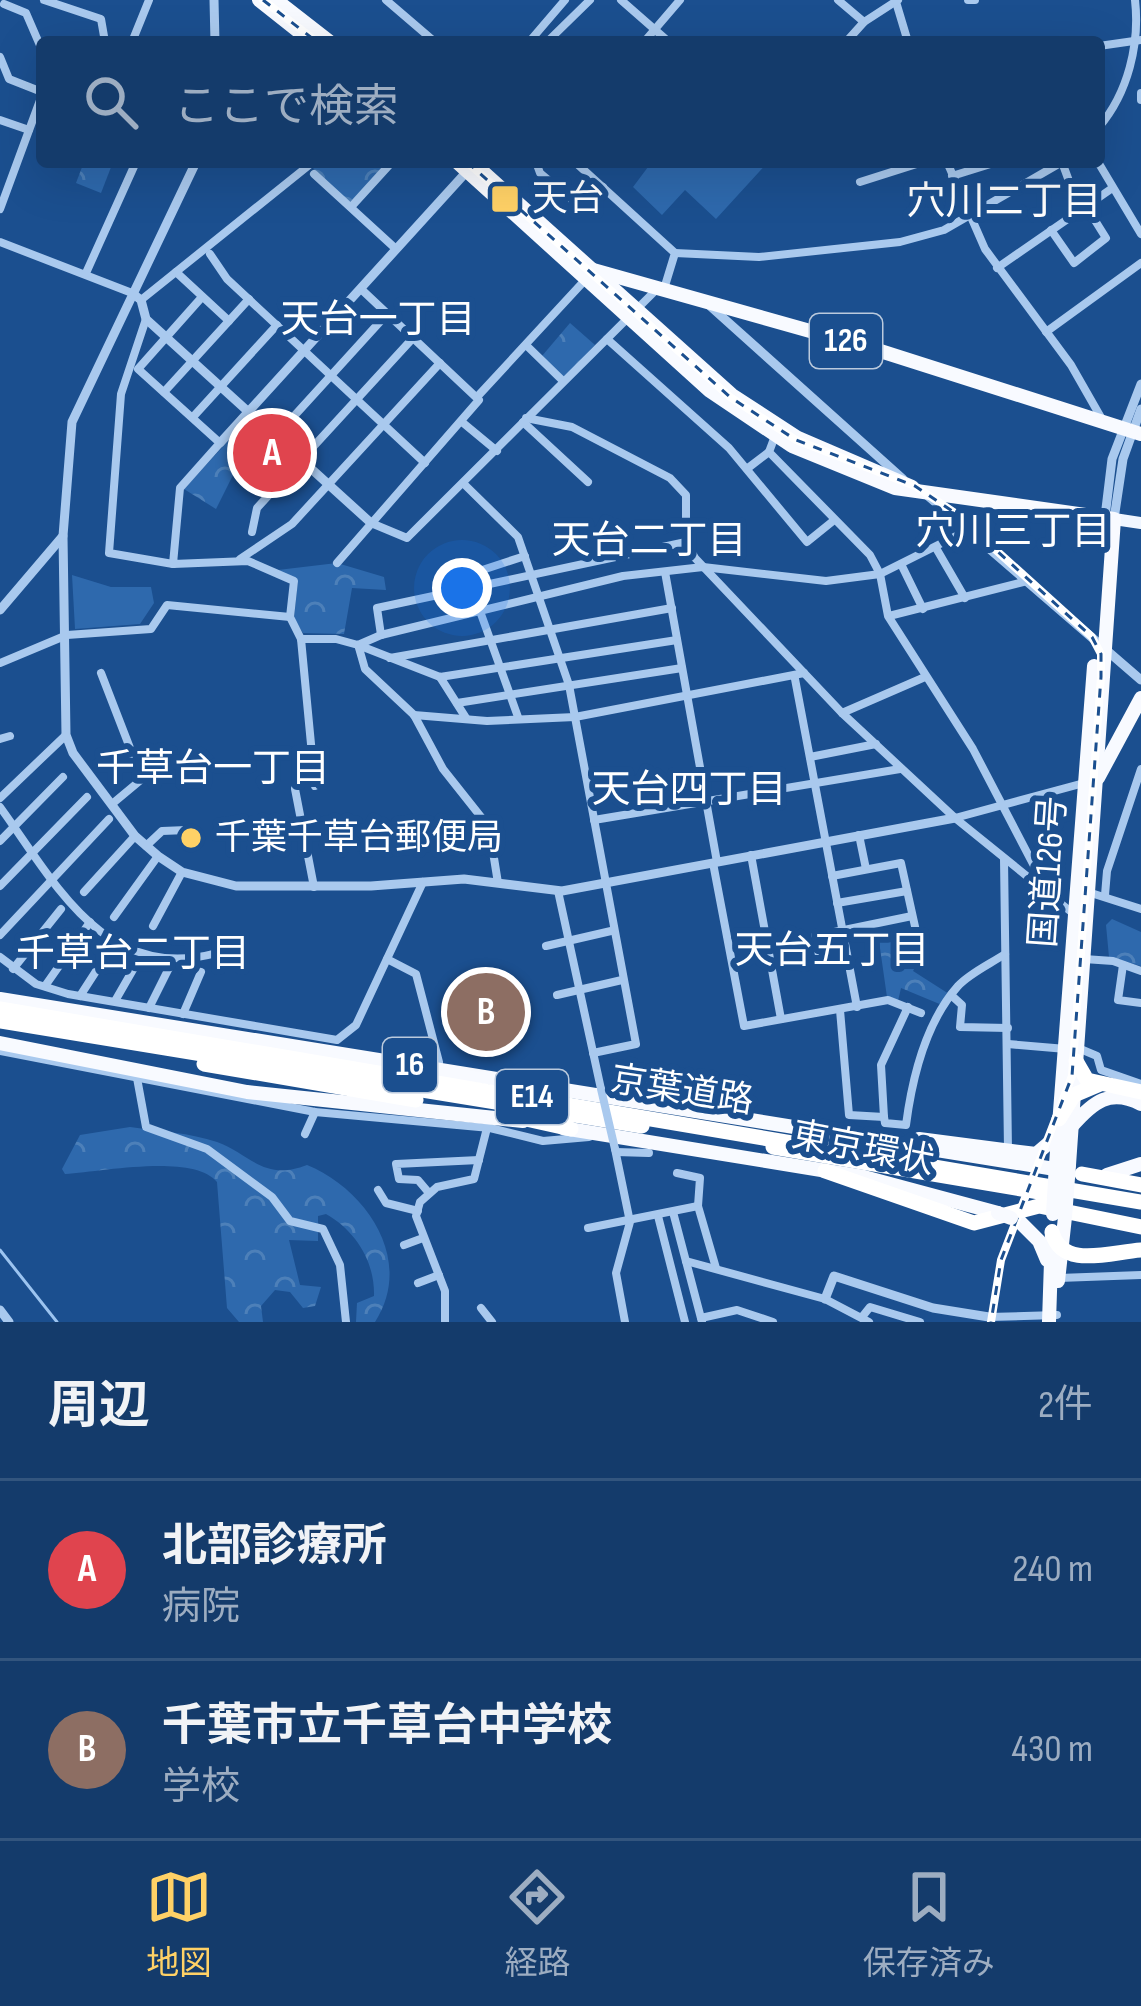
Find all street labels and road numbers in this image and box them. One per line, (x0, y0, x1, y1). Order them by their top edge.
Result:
road number: 126 (810, 314, 882, 368)
street label: 国道126号 (1022, 795, 1076, 949)
road number: 16 (383, 1038, 437, 1092)
street label: 京葉道路 (608, 1059, 756, 1123)
road number: E14 (496, 1070, 568, 1124)
street label: 東京環状 (788, 1114, 938, 1184)

